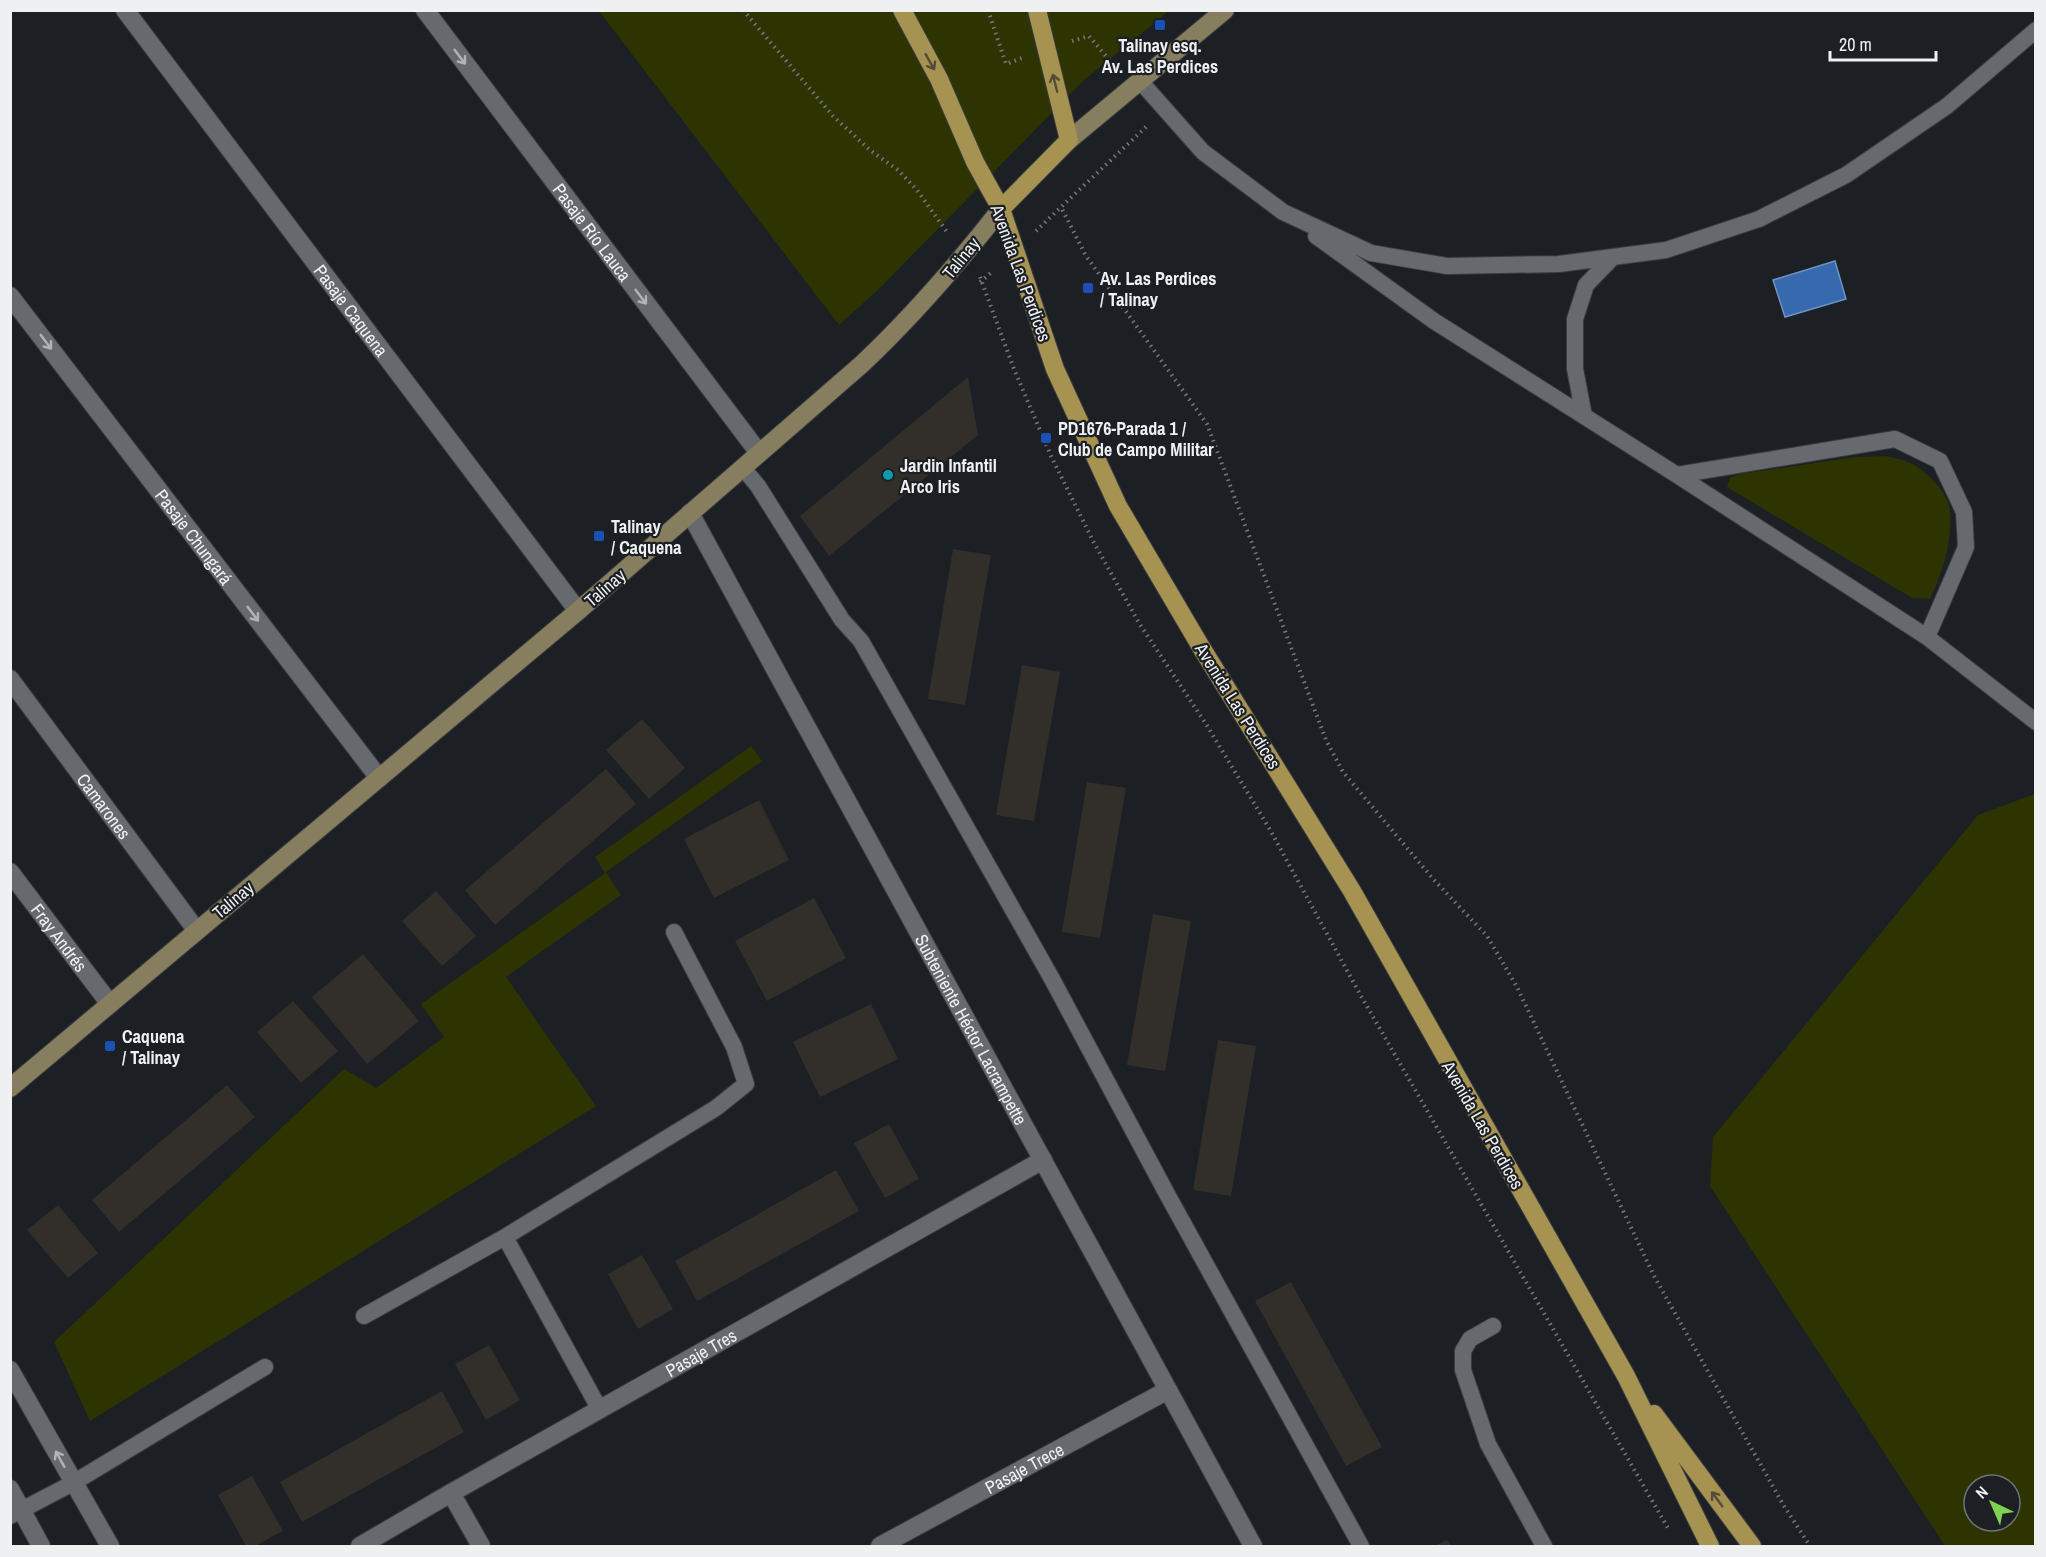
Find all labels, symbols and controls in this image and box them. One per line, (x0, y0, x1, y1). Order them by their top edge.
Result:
marker: Talinay esq. Av. Las Perdices (1153, 18, 1167, 32)
scale bar (1830, 24, 1936, 62)
text: 20 m (1839, 32, 1872, 57)
place label: Talinay esq. Av. Las Perdices (1102, 33, 1218, 79)
one-way arrow (454, 49, 466, 65)
one-way arrow (925, 52, 936, 70)
one-way arrow (1049, 74, 1061, 93)
street label: Pasaje Río Lauca (547, 178, 637, 286)
street label: Avenida Las Perdices (984, 200, 1057, 345)
street label: Talinay (936, 231, 986, 284)
street label: Pasaje Caquena (308, 259, 394, 361)
place label: Av. Las Perdices / Talinay (1100, 266, 1217, 312)
marker: Av. Las Perdices / Talinay (1081, 281, 1095, 295)
one-way arrow (634, 288, 647, 304)
one-way arrow (39, 334, 52, 350)
place label: PD1676-Parada 1 / Club de Campo Militar (1058, 416, 1214, 462)
marker: PD1676-Parada 1 / Club de Campo Militar (1039, 431, 1053, 445)
place label: Jardin Infantil Arco Iris (900, 453, 997, 499)
marker: Jardin Infantil Arco Iris (881, 468, 895, 482)
street label: Pasaje Chungará (150, 484, 239, 590)
place label: Talinay / Caquena (611, 514, 682, 560)
marker: Talinay / Caquena (592, 529, 606, 543)
street label: Talinay (579, 563, 631, 613)
one-way arrow (247, 606, 260, 622)
street label: Avenida Las Perdices (1189, 637, 1287, 774)
street label: Camarones (71, 768, 137, 844)
street label: Talinay (207, 875, 260, 925)
street label: Fray Andrés (25, 898, 94, 977)
street label: Subteniente Héctor Lacrampette (909, 930, 1033, 1129)
place label: Caquena / Talinay (122, 1024, 185, 1070)
marker: Caquena / Talinay (103, 1039, 117, 1053)
street label: Avenida Las Perdices (1436, 1055, 1530, 1194)
street label: Pasaje Tres (661, 1322, 741, 1382)
street label: Pasaje Trece (980, 1436, 1068, 1499)
one-way arrow (54, 1451, 66, 1468)
north arrow (1962, 1473, 2022, 1533)
text: N (1971, 1481, 1993, 1503)
one-way arrow (1711, 1492, 1723, 1508)

